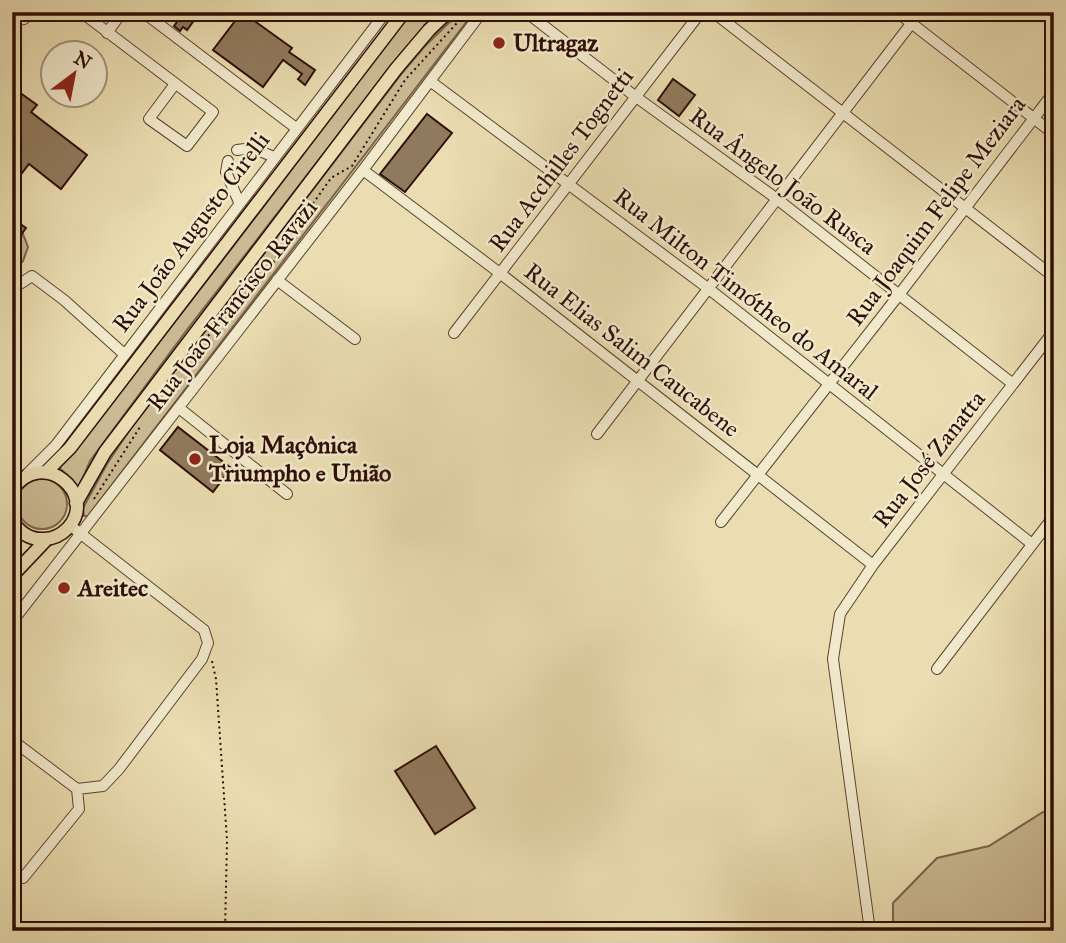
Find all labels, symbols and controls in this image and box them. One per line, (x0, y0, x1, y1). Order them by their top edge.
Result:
place label: Ultragaz (513, 28, 599, 58)
marker: Ultragaz (491, 35, 507, 51)
north arrow (38, 38, 108, 108)
text: N (70, 46, 96, 74)
street label: Rua Acchilles Tognetti (482, 62, 640, 258)
street label: Rua Joaquim Felipe Meziara (840, 90, 1033, 332)
street label: Rua Ângelo João Rusca (684, 101, 883, 262)
street label: Rua João Augusto Cirelli (106, 126, 276, 338)
street label: Rua Milton Timótheo do Amaral (608, 181, 885, 407)
street label: Rua João Francisco Ravazi (140, 193, 324, 417)
street label: Rua Elias Salim Caucabene (518, 256, 746, 444)
street label: Rua José Zanatta (866, 384, 992, 533)
place label: Loja Maçônica Triumpho e União (208, 430, 391, 488)
marker: Loja Maçônica Triumpho e União (187, 451, 203, 467)
place label: Areitec (76, 573, 148, 603)
marker: Areitec (56, 580, 72, 596)

